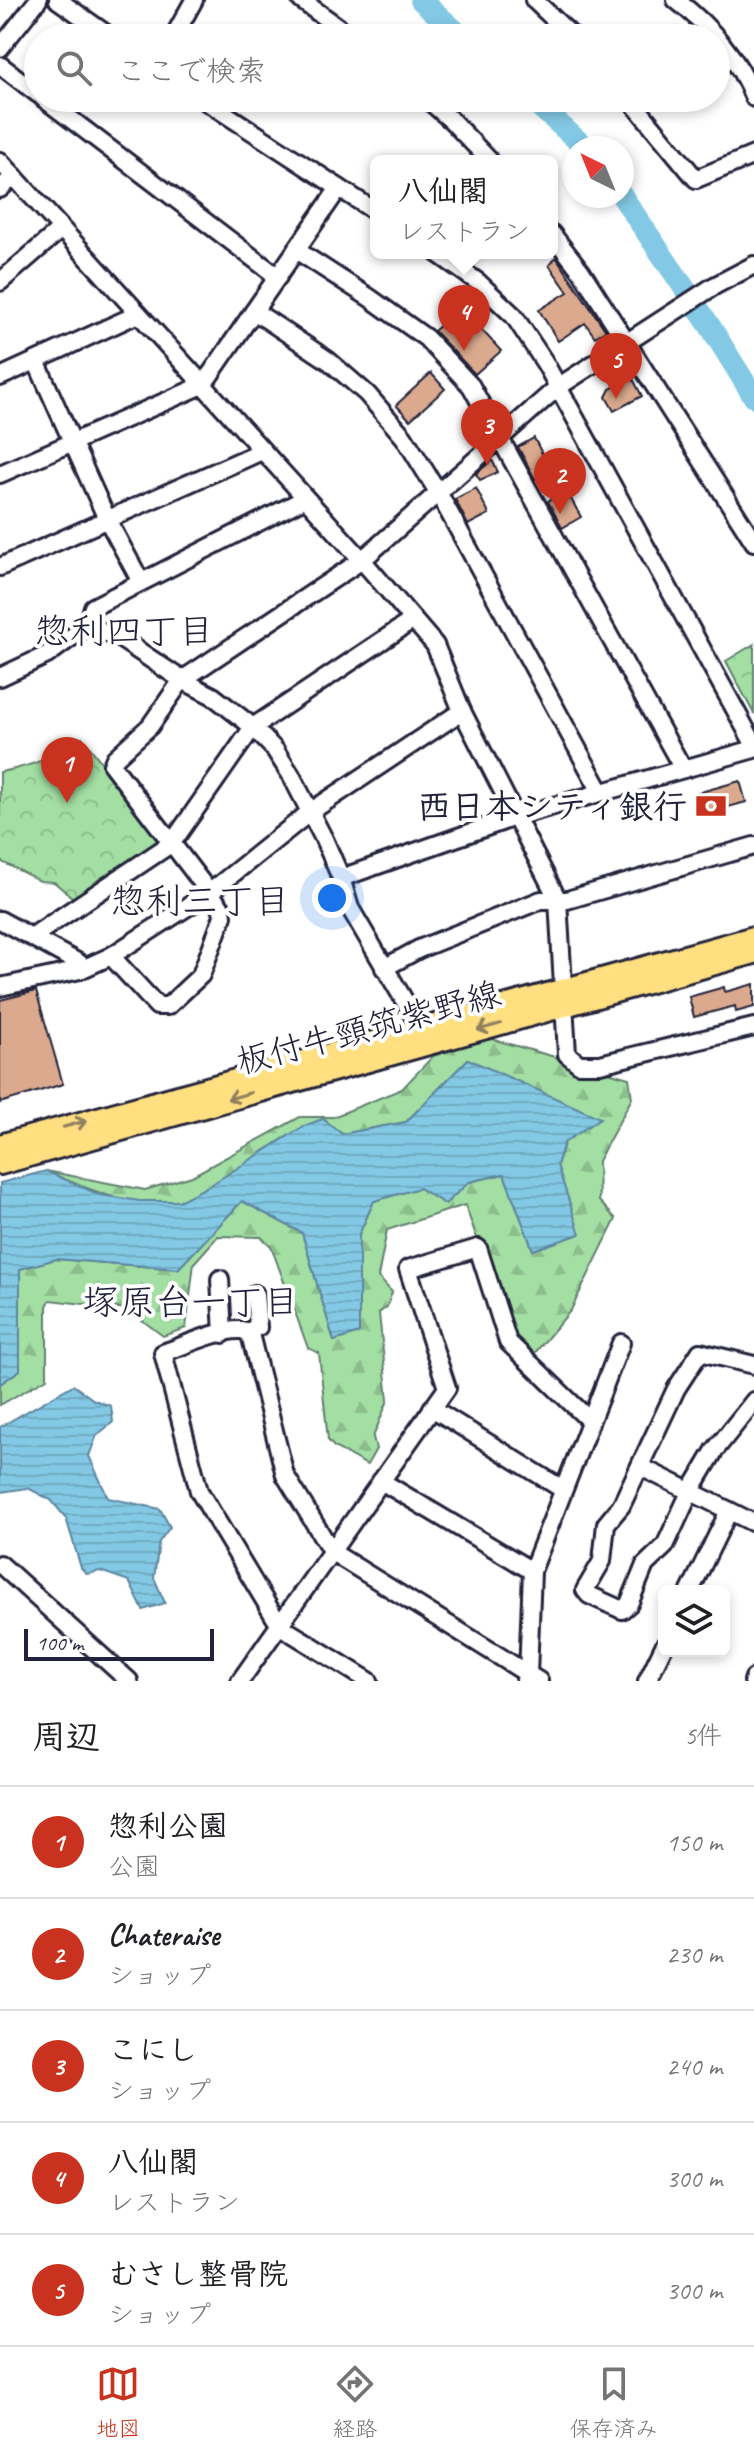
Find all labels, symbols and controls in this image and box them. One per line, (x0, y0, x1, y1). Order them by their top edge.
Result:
search box (24, 24, 730, 112)
icon: search (52, 46, 96, 90)
text: ここで検索 (116, 52, 266, 90)
north arrow (562, 136, 634, 208)
popup (370, 155, 558, 259)
text: 八仙閣 (398, 172, 488, 210)
text: レストラン (398, 215, 530, 248)
pin: 4 (438, 285, 490, 351)
pin: 5 (590, 333, 642, 399)
pin: 3 (461, 399, 513, 465)
pin: 2 (534, 448, 586, 514)
district label: 惣利四丁目 (34, 608, 214, 654)
pin: 1 (41, 737, 93, 803)
place label: 西日本シティ銀行 (417, 785, 687, 828)
bank icon: 西日本シティ銀行 (694, 789, 728, 823)
district label: 惣利三丁目 (110, 878, 290, 924)
your location (312, 878, 352, 918)
street label: 板付牛頸筑紫野線 (231, 972, 505, 1083)
one-way arrow (477, 1020, 503, 1035)
one-way arrow (226, 1089, 252, 1104)
one-way arrow (62, 1116, 88, 1131)
district label: 塚原台一丁目 (83, 1279, 299, 1325)
map controls (658, 1585, 730, 1657)
button: layers (658, 1585, 730, 1657)
scale bar (24, 1625, 214, 1661)
text: 100 m (36, 1629, 83, 1657)
text: 周辺 (32, 1715, 100, 1758)
text: 5件 (684, 1719, 722, 1752)
text: 惣利公園 (108, 1807, 228, 1845)
text: 1 (52, 1826, 64, 1859)
text: 150 m (666, 1826, 722, 1859)
text: 公園 (108, 1850, 160, 1883)
text: Chateraise (108, 1916, 220, 1954)
text: 2 (52, 1938, 64, 1971)
text: 230 m (666, 1938, 722, 1971)
text: ショップ (108, 1959, 211, 1992)
text: こにし (108, 2031, 198, 2069)
text: 3 (52, 2050, 64, 2083)
text: 240 m (666, 2050, 722, 2083)
text: ショップ (108, 2074, 211, 2107)
text: 八仙閣 (108, 2143, 198, 2181)
text: 4 (52, 2162, 64, 2195)
text: 300 m (666, 2162, 722, 2195)
text: レストラン (108, 2186, 240, 2219)
text: むさし整骨院 (108, 2255, 288, 2293)
text: 5 (52, 2274, 64, 2307)
text: 300 m (666, 2274, 722, 2307)
text: ショップ (108, 2298, 211, 2331)
tab: 地図 (96, 2362, 140, 2443)
tab: 経路 (333, 2362, 377, 2443)
tab: 保存済み (570, 2362, 658, 2443)

